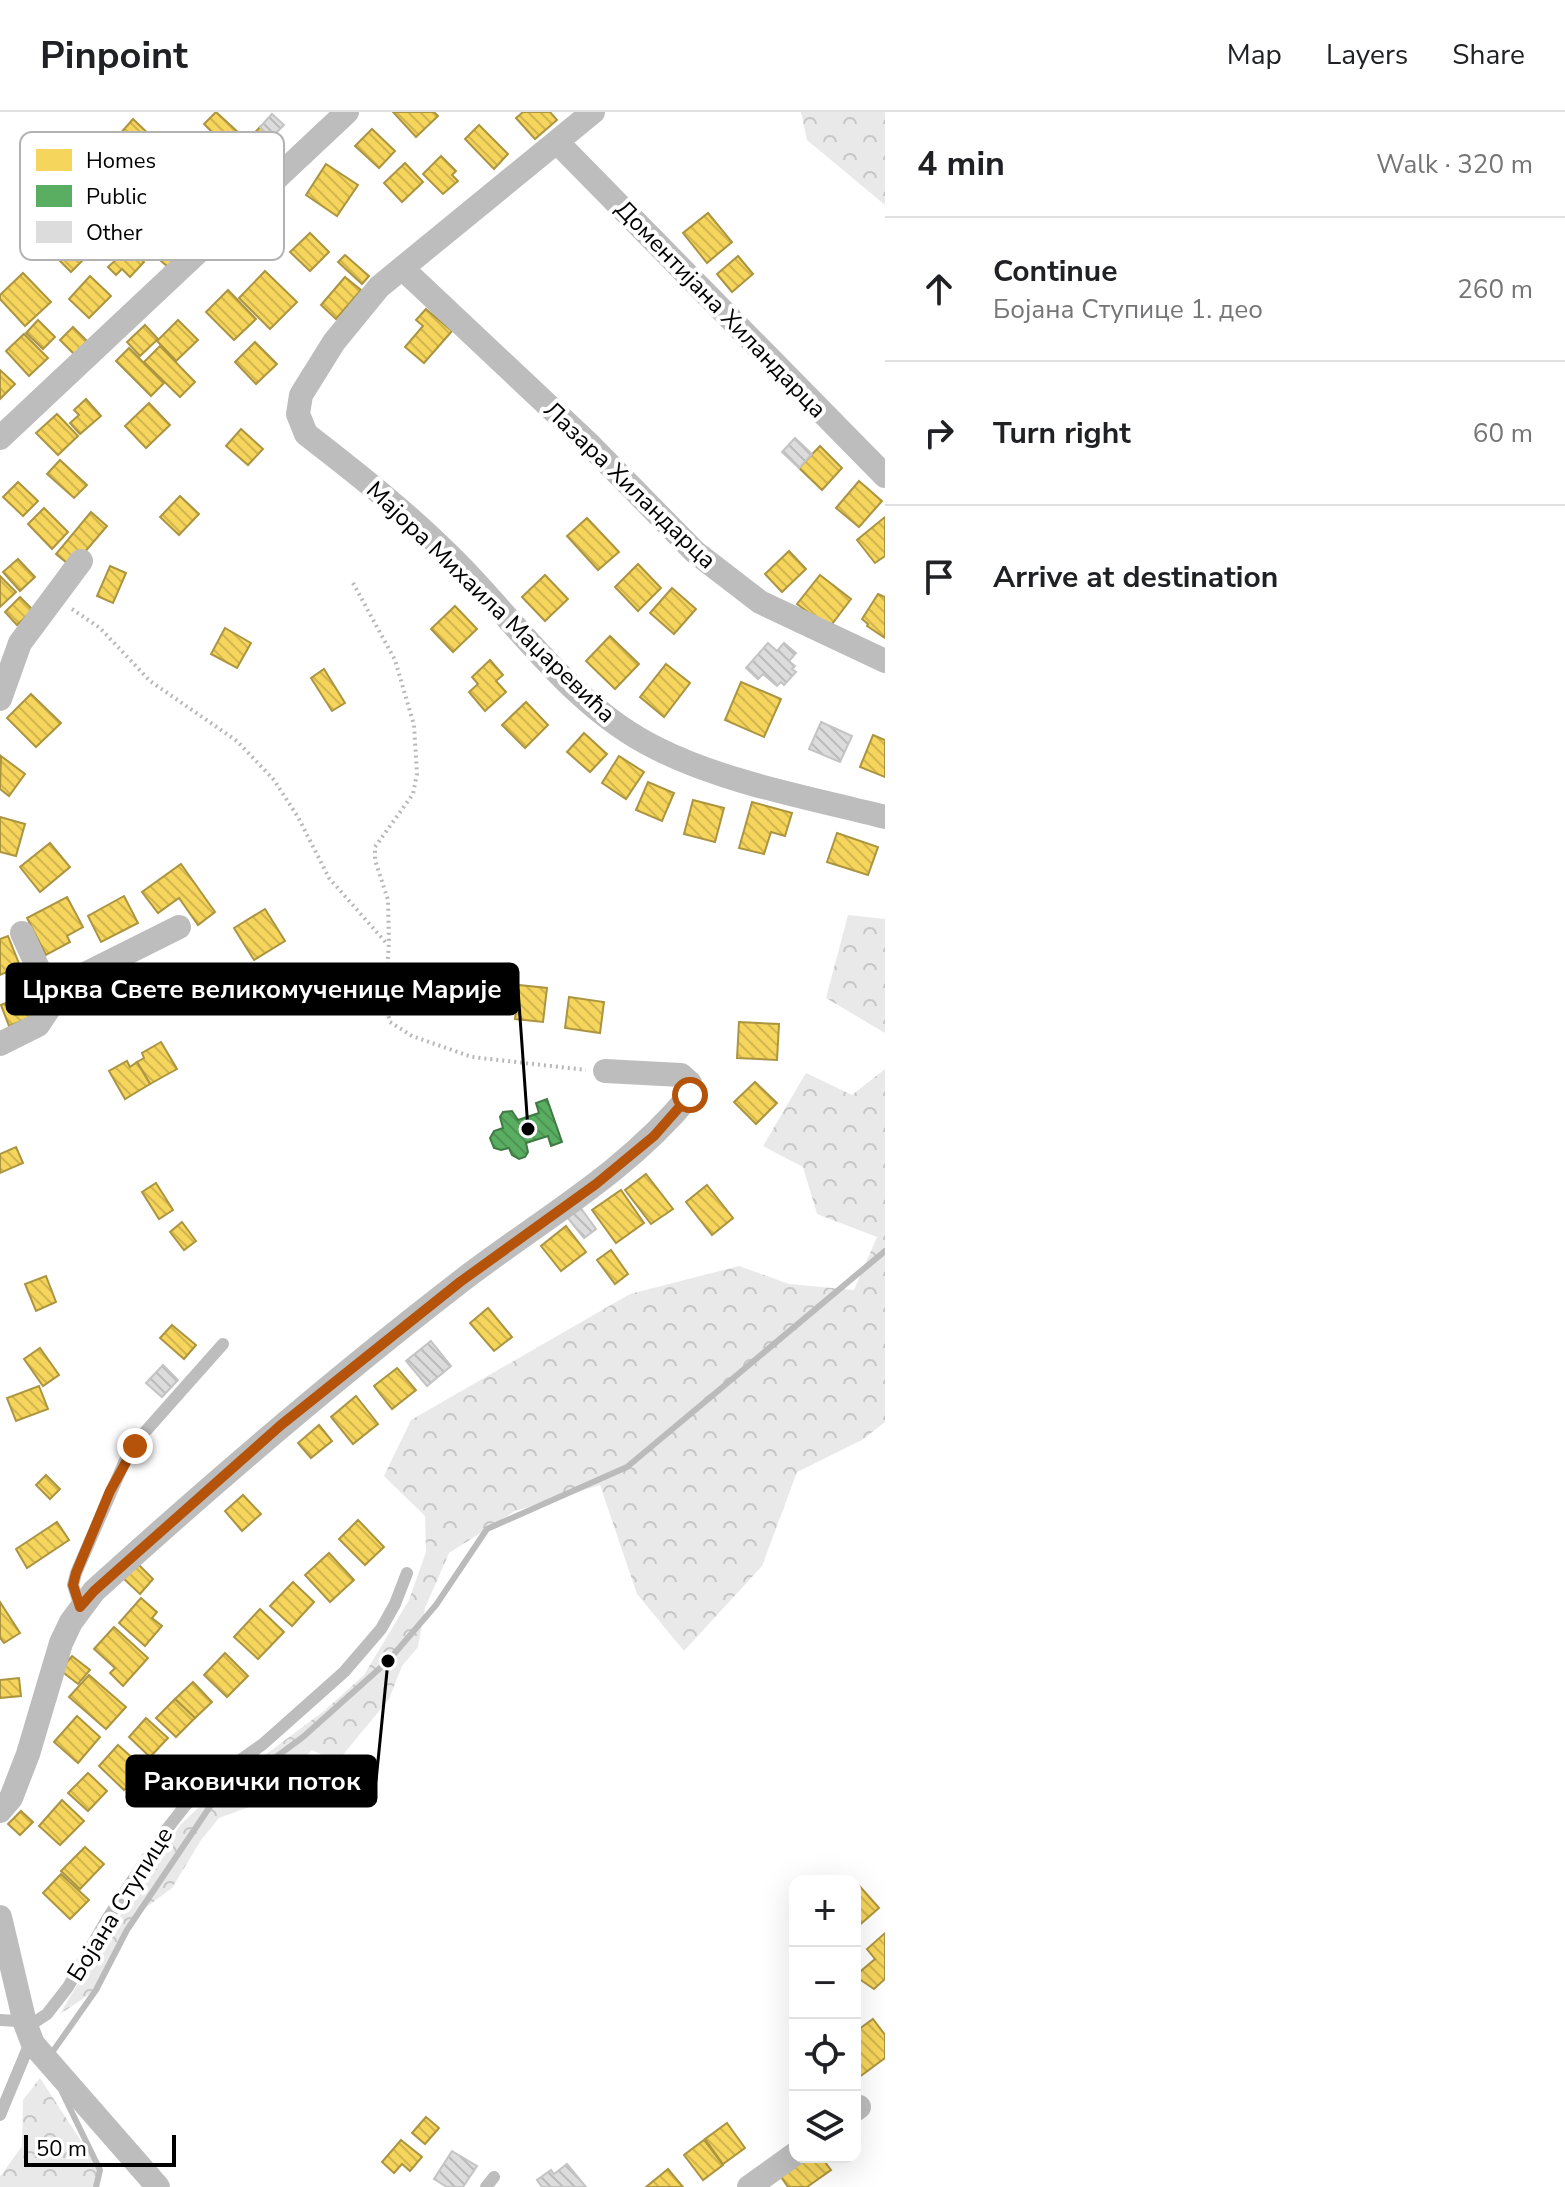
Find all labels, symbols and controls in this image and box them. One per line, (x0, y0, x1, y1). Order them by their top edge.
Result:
text: Pinpoint (40, 30, 188, 81)
text: Map (1227, 36, 1282, 74)
text: Layers (1326, 36, 1408, 74)
text: Share (1452, 36, 1525, 74)
legend (20, 132, 284, 260)
text: 4 min (917, 141, 1005, 187)
text: Homes (86, 146, 156, 176)
text: Walk · 320 m (1376, 147, 1533, 182)
text: Public (86, 182, 147, 212)
street label: Доментијана Хиландарца (608, 193, 834, 425)
text: Other (86, 218, 143, 248)
text: Continue (993, 251, 1118, 292)
icon: ahead (917, 267, 961, 311)
text: 260 m (1457, 272, 1533, 307)
text: Бојана Ступице 1. део (993, 292, 1263, 327)
street label: Лазара Хиландарца (537, 394, 723, 576)
icon: right (917, 411, 961, 455)
text: Turn right (993, 413, 1131, 454)
text: 60 m (1473, 416, 1533, 451)
street label: Мајора Михаила Маџаревића (359, 474, 623, 730)
icon: arrive (917, 555, 961, 599)
text: Arrive at destination (993, 557, 1278, 598)
callout: Црква Свете великомученице Марије (7, 964, 518, 1014)
text: Црква Свете великомученице Марије (22, 972, 502, 1007)
route start (672, 1077, 708, 1113)
route end (117, 1428, 153, 1464)
callout: Раковички поток (127, 1756, 376, 1806)
text: Раковички поток (144, 1764, 361, 1799)
street label: Бојана Ступице (60, 1821, 180, 1987)
map controls (789, 1875, 861, 2163)
button: + (789, 1875, 861, 1947)
button: − (789, 1947, 861, 2019)
button: locate (789, 2019, 861, 2091)
button: layers (789, 2091, 861, 2163)
scale bar (24, 2131, 176, 2167)
text: 50 m (36, 2134, 87, 2164)

